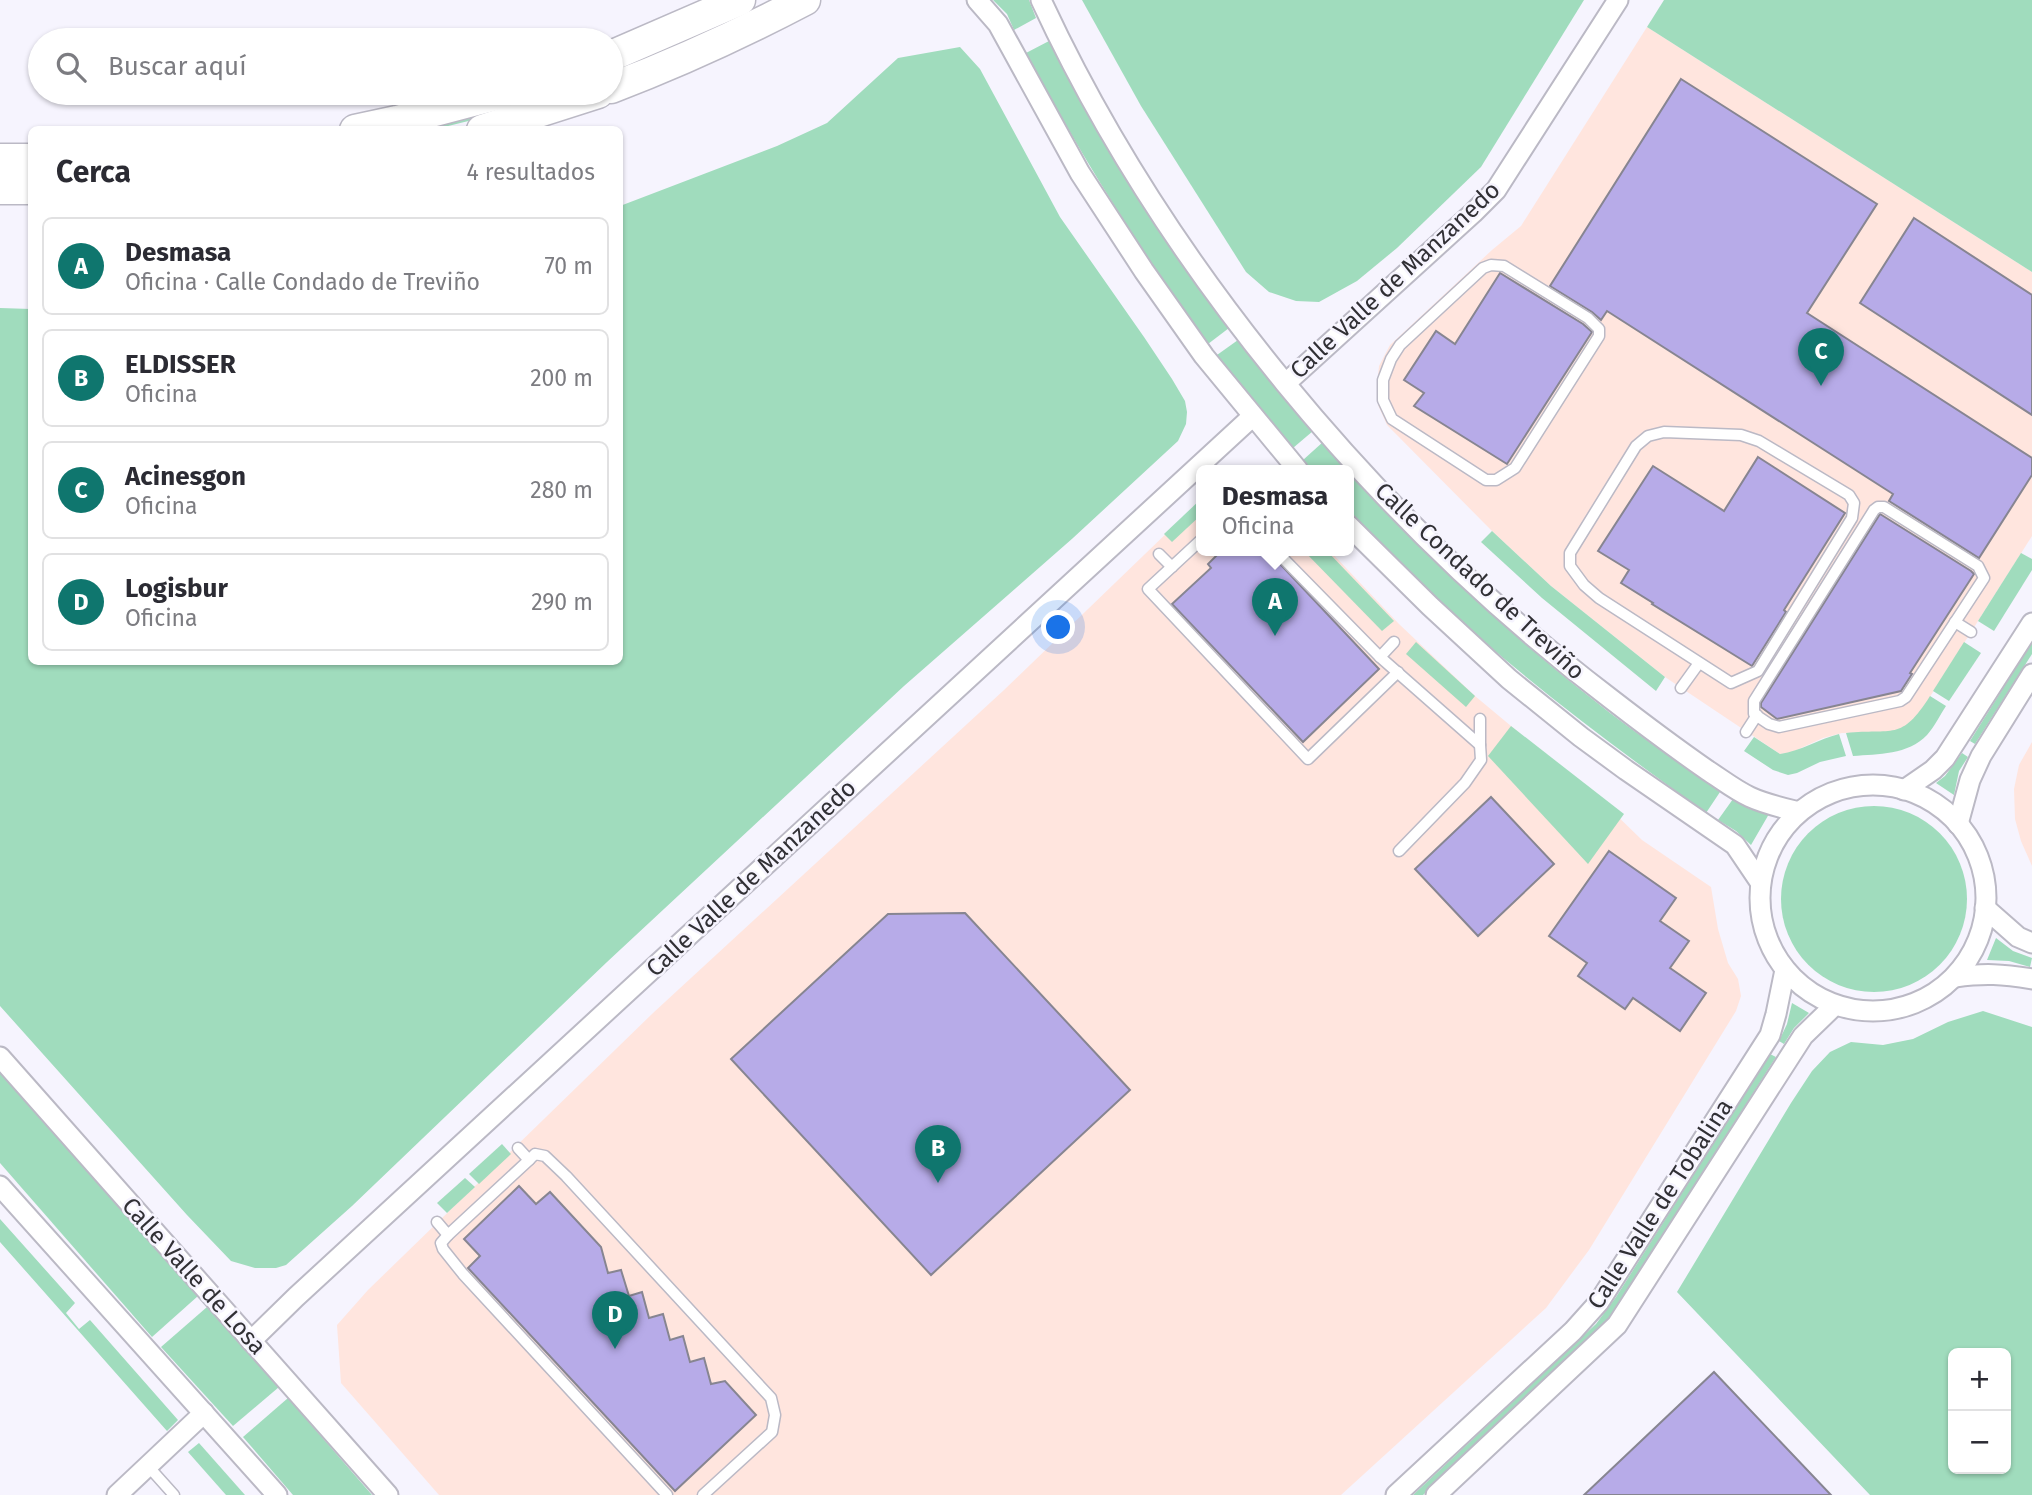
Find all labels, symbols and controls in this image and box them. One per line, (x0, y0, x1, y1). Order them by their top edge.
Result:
search box (28, 28, 623, 105)
icon: search (52, 48, 90, 86)
text: Buscar aquí (108, 51, 246, 82)
text: Cerca (56, 154, 131, 190)
text: 4 resultados (466, 158, 595, 186)
street label: Calle Valle de Manzanedo (1284, 176, 1506, 384)
text: Desmasa (125, 237, 231, 268)
text: A (74, 252, 88, 280)
text: 70 m (544, 252, 593, 280)
text: Oficina · Calle Condado de Treviño (125, 268, 480, 296)
pin: C (1798, 328, 1844, 386)
text: ELDISSER (125, 349, 236, 380)
text: B (74, 364, 88, 392)
text: 200 m (530, 364, 593, 392)
text: Oficina (125, 380, 198, 408)
text: Acinesgon (125, 461, 246, 492)
popup (1196, 465, 1354, 556)
text: C (74, 476, 88, 504)
text: 280 m (530, 476, 593, 504)
street label: Calle Condado de Treviño (1369, 477, 1591, 685)
text: Desmasa (1222, 481, 1328, 512)
text: Oficina (125, 492, 198, 520)
text: Oficina (1222, 512, 1294, 540)
text: Logisbur (125, 573, 228, 604)
pin: A (1252, 578, 1298, 636)
text: D (74, 588, 88, 616)
text: 290 m (531, 588, 593, 616)
text: Oficina (125, 604, 198, 632)
your location (1041, 610, 1075, 644)
street label: Calle Valle de Manzanedo (640, 774, 862, 982)
street label: Calle Valle de Tobalina (1582, 1094, 1738, 1314)
pin: B (915, 1125, 961, 1183)
street label: Calle Valle de Losa (116, 1192, 272, 1360)
pin: D (592, 1291, 638, 1349)
map controls (1948, 1348, 2011, 1474)
button: + (1948, 1348, 2011, 1411)
button: − (1948, 1411, 2011, 1474)

